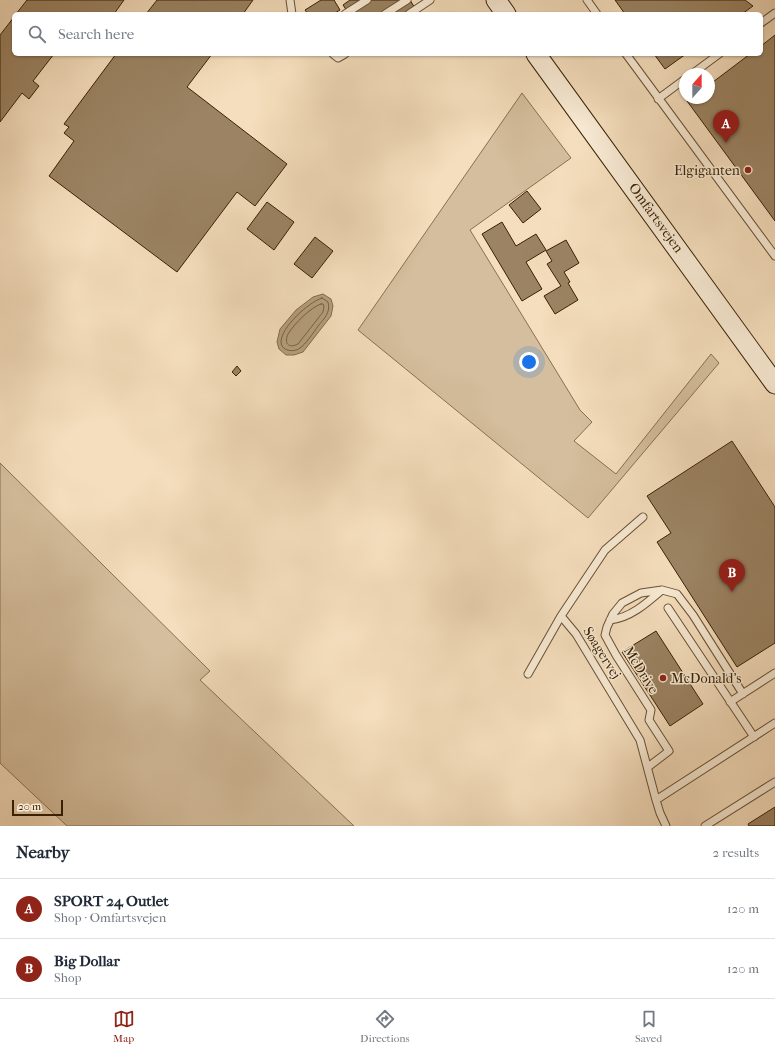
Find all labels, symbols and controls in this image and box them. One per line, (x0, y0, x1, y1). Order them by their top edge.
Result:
search box (12, 12, 763, 56)
icon: search (26, 23, 48, 45)
text: Search here (58, 25, 134, 43)
north arrow (679, 68, 715, 104)
pin: A (713, 110, 739, 143)
place label: Elgiganten (674, 162, 740, 179)
marker: Elgiganten (743, 165, 753, 175)
street label: Omfartsvejen (625, 180, 687, 256)
your location (519, 352, 539, 372)
pin: B (719, 559, 745, 592)
street label: Søagervej (579, 624, 625, 682)
street label: McDrive (620, 643, 662, 697)
place label: McDonald's (671, 670, 742, 687)
marker: McDonald's (658, 673, 668, 683)
scale bar (12, 798, 63, 817)
text: 20 m (18, 800, 41, 813)
text: Nearby (16, 842, 70, 862)
text: 2 results (713, 845, 759, 860)
text: SPORT 24 Outlet (54, 892, 169, 910)
text: A (25, 901, 33, 916)
text: 120 m (727, 901, 759, 916)
text: Shop · Omfartsvejen (54, 910, 166, 925)
text: Big Dollar (54, 952, 120, 970)
text: B (25, 961, 33, 976)
text: 120 m (727, 961, 759, 976)
text: Shop (54, 970, 82, 985)
tab: Map (113, 1008, 135, 1045)
tab: Directions (360, 1008, 410, 1045)
tab: Saved (635, 1008, 662, 1045)

